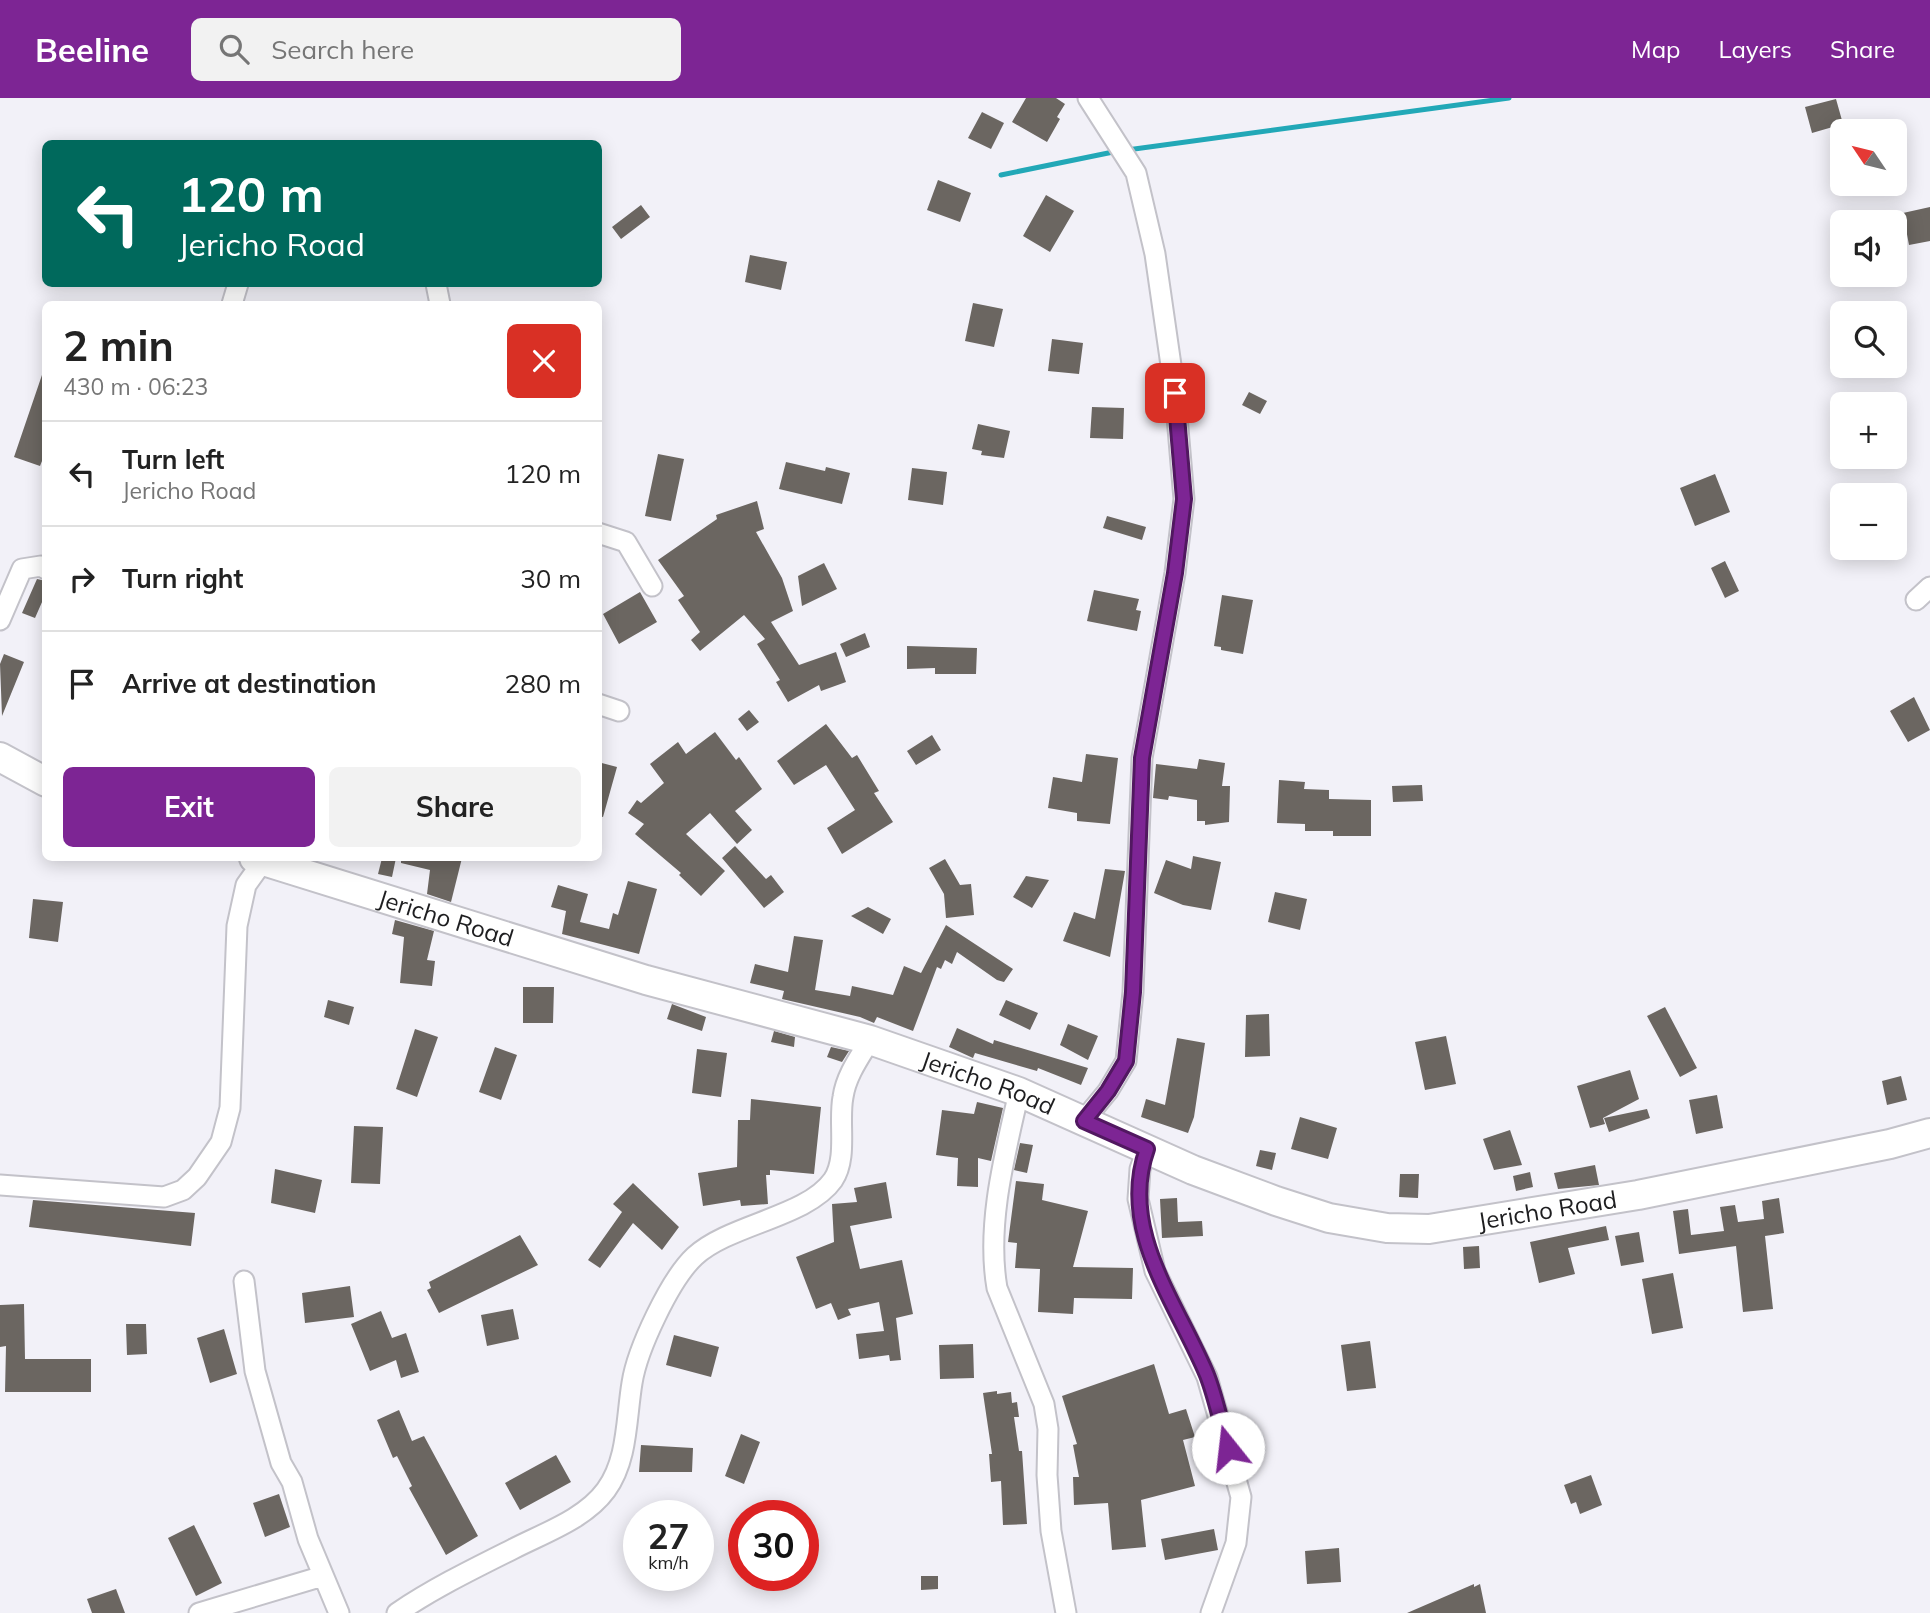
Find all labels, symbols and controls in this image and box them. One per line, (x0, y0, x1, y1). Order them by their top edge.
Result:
search box (191, 18, 681, 81)
text: Beeline (35, 29, 149, 70)
icon: search (215, 30, 253, 68)
text: Search here (271, 33, 414, 66)
text: Map (1631, 34, 1680, 64)
text: Layers (1718, 34, 1792, 64)
text: Share (1830, 34, 1895, 64)
north arrow (1830, 119, 1908, 196)
map controls (1830, 119, 1907, 560)
text: 120 m (178, 163, 324, 224)
icon: left (63, 168, 154, 259)
button: sound (1830, 210, 1907, 287)
text: Jericho Road (178, 224, 365, 264)
button: search (1830, 301, 1907, 378)
text: 2 min (63, 319, 174, 372)
button: close (507, 324, 581, 398)
pin (1145, 363, 1205, 423)
text: 430 m · 06:23 (63, 372, 208, 401)
icon: arrive (1156, 374, 1194, 412)
button: + (1830, 392, 1907, 469)
text: Turn left (122, 443, 224, 476)
icon: left (63, 455, 101, 493)
text: 120 m (505, 457, 581, 490)
text: Jericho Road (122, 476, 256, 505)
button: − (1830, 483, 1907, 560)
icon: right (63, 560, 101, 598)
text: Turn right (122, 562, 243, 595)
text: 30 m (520, 562, 581, 595)
icon: arrive (63, 665, 101, 703)
text: Arrive at destination (122, 667, 377, 700)
text: 280 m (505, 667, 581, 700)
button: Exit (63, 767, 315, 847)
button: Share (329, 767, 581, 847)
street label: Jericho Road (375, 883, 517, 953)
street label: Jericho Road (917, 1044, 1060, 1121)
street label: Jericho Road (1476, 1184, 1619, 1236)
position arrow (1191, 1411, 1265, 1485)
speed limit sign: 30 (728, 1500, 819, 1591)
text: 27 (647, 1514, 690, 1558)
text: km/h (648, 1551, 689, 1574)

